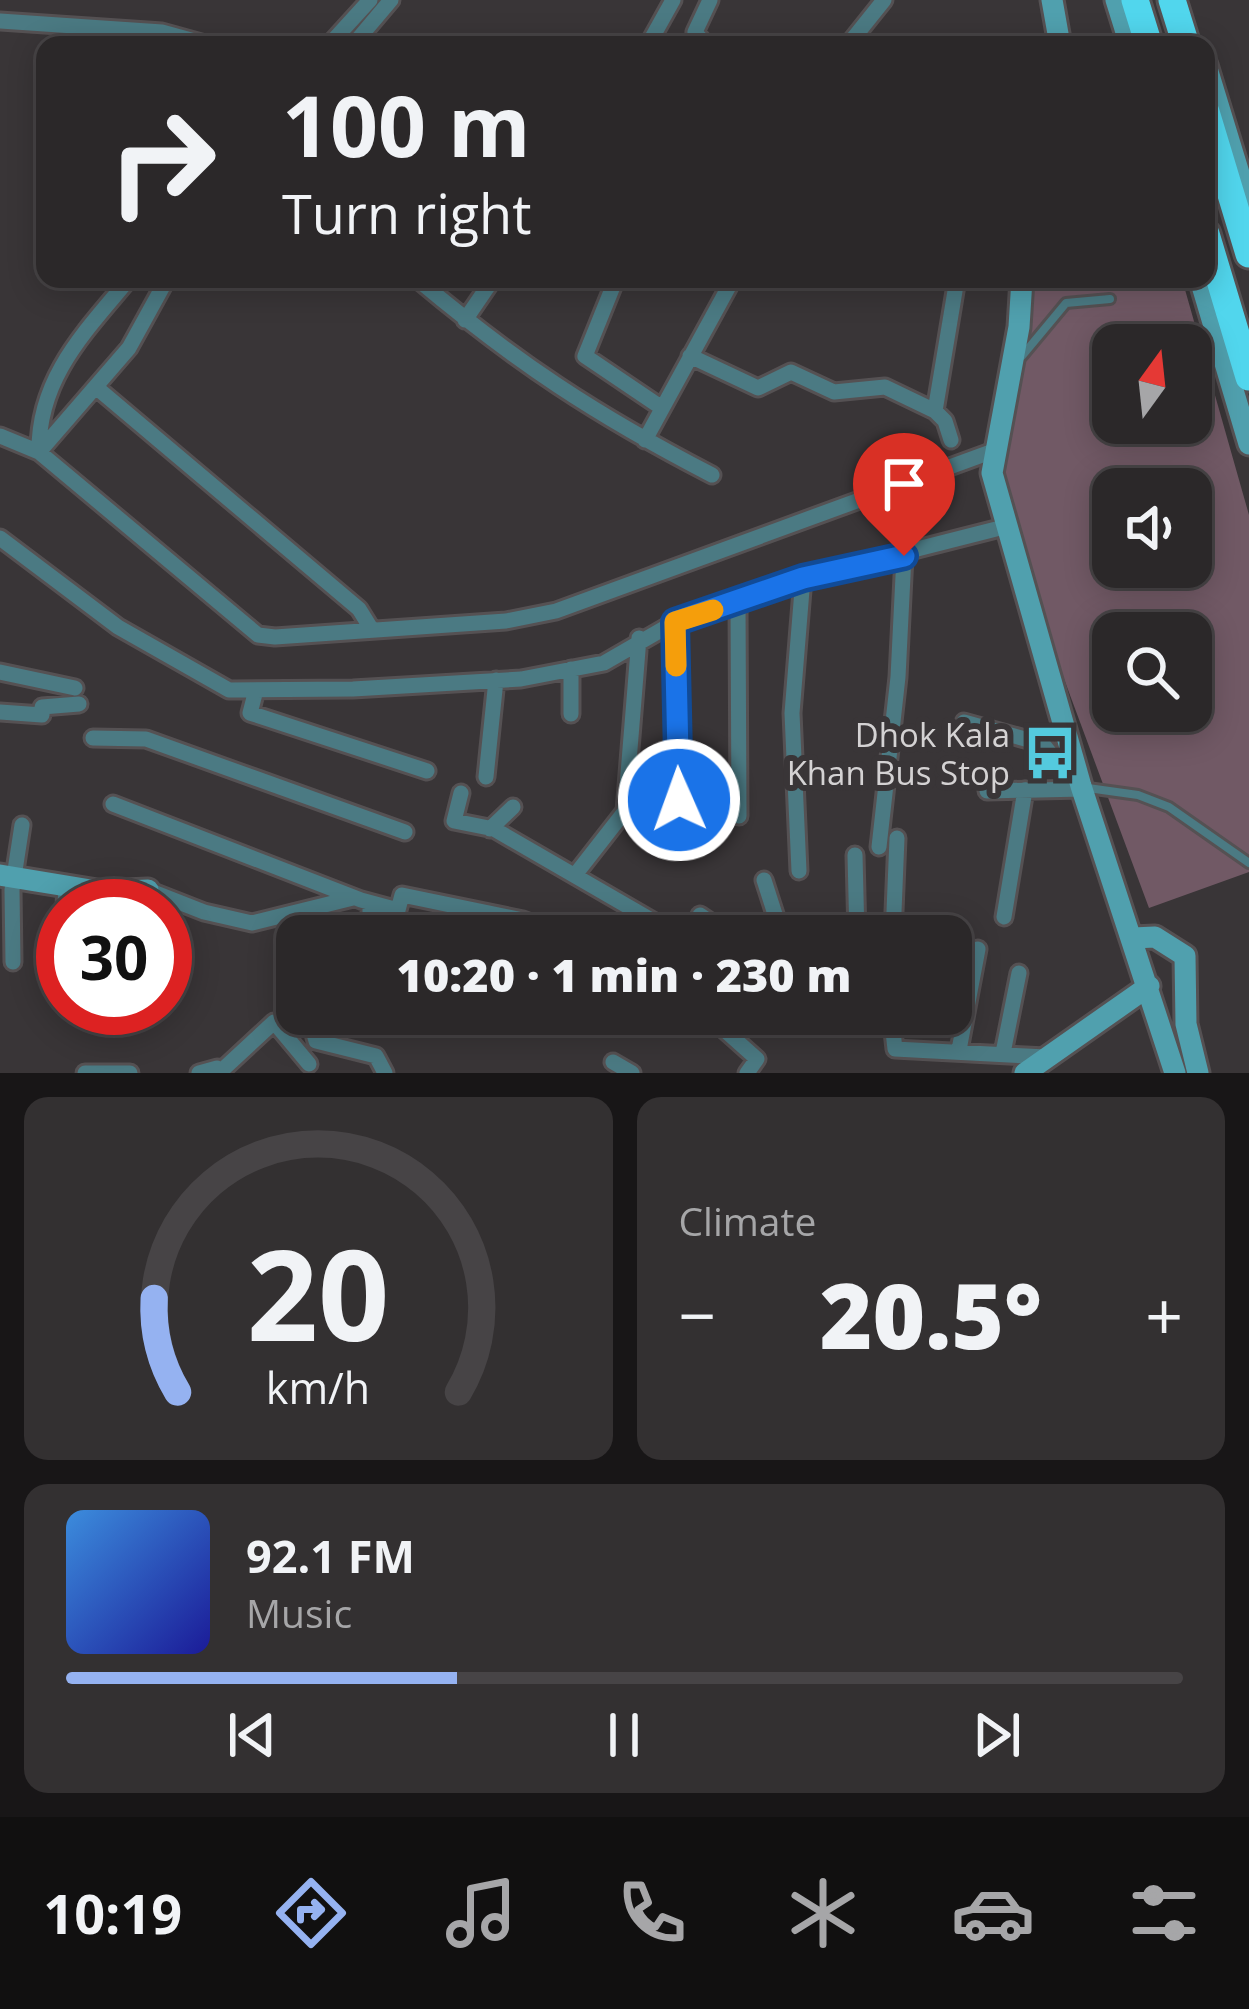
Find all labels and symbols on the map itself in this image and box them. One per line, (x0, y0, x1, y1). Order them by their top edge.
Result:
north arrow (1092, 324, 1212, 444)
pin (853, 433, 955, 556)
place label: Dhok Kala Khan Bus Stop (787, 712, 1010, 795)
bus stop icon: Dhok Kala Khan Bus Stop (1021, 724, 1079, 782)
position arrow (616, 737, 742, 863)
speed limit sign: 30 (36, 879, 192, 1035)

